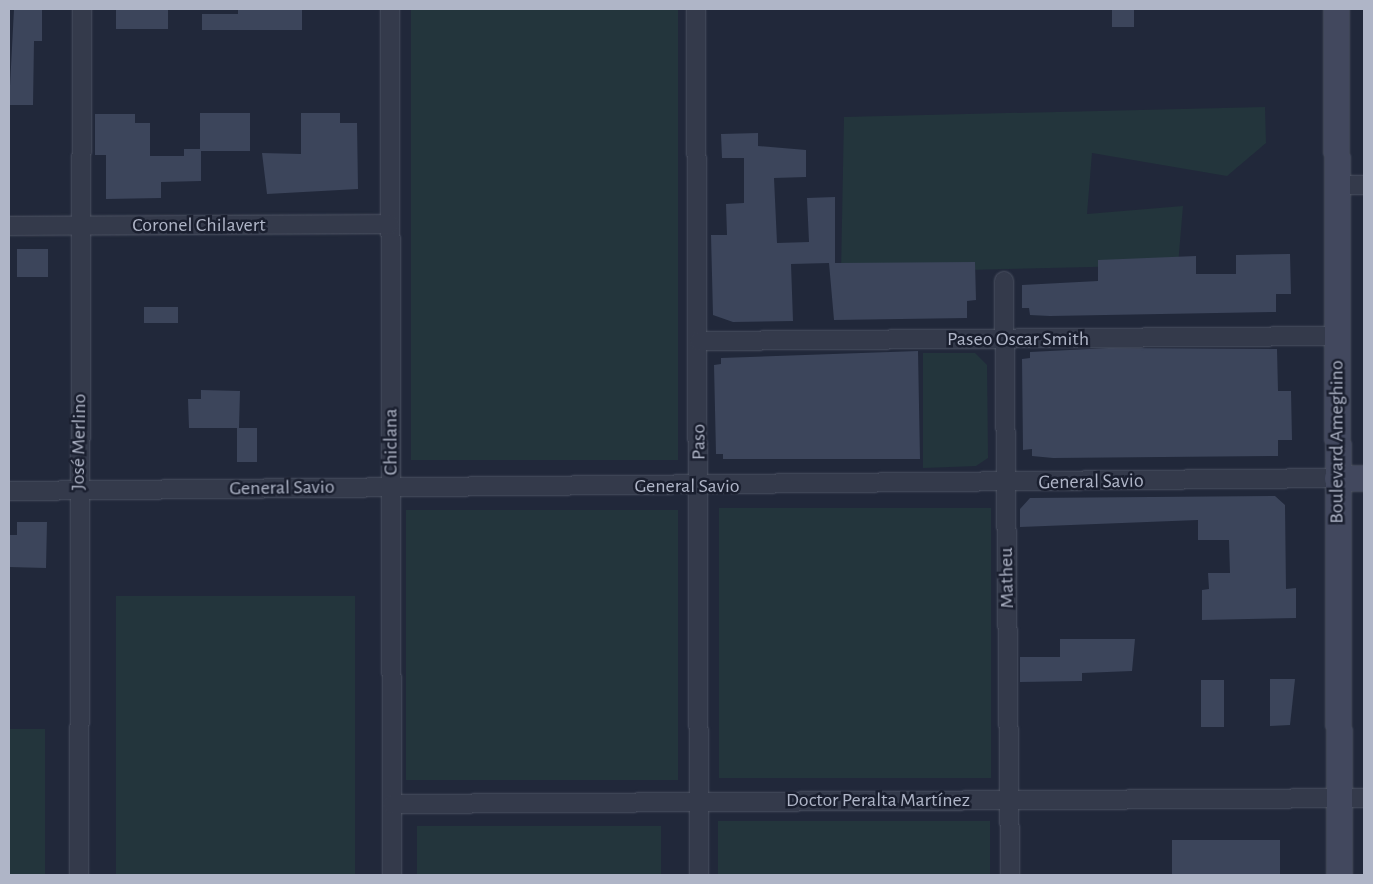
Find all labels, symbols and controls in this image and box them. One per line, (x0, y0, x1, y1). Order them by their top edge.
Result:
street label: Coronel Chilavert (132, 213, 266, 237)
street label: Paseo Oscar Smith (947, 327, 1089, 351)
street label: Boulevard Ameghino (1325, 360, 1349, 524)
street label: José Merlino (66, 394, 92, 490)
street label: Chiclana (379, 409, 403, 475)
street label: Paso (687, 424, 711, 460)
street label: General Savio (1038, 469, 1144, 495)
street label: General Savio (634, 474, 740, 498)
street label: General Savio (229, 475, 335, 501)
street label: Matheu (994, 547, 1020, 609)
street label: Doctor Peralta Martínez (786, 788, 970, 812)

